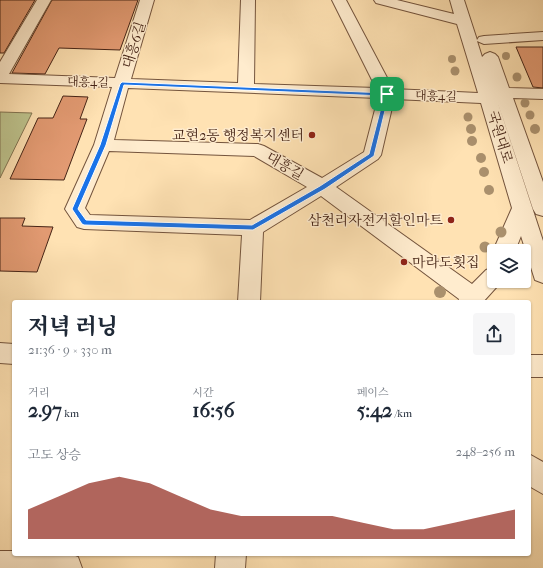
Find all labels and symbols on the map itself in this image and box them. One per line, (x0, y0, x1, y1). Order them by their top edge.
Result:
street label: 대흥6길 (119, 19, 149, 71)
street label: 대흥4길 (67, 74, 109, 90)
pin (370, 77, 404, 111)
street label: 대흥4길 (415, 88, 457, 104)
street label: 국원대로 (484, 109, 516, 166)
place label: 교현2동 행정복지센터 (172, 127, 304, 144)
marker: 교현2동 행정복지센터 (307, 130, 317, 140)
street label: 대흥길 (263, 148, 307, 184)
place label: 삼천리자전거할인마트 (308, 212, 443, 229)
marker: 삼천리자전거할인마트 (446, 215, 456, 225)
place label: 마라도횟집 (412, 254, 480, 271)
marker: 마라도횟집 (399, 257, 409, 267)

